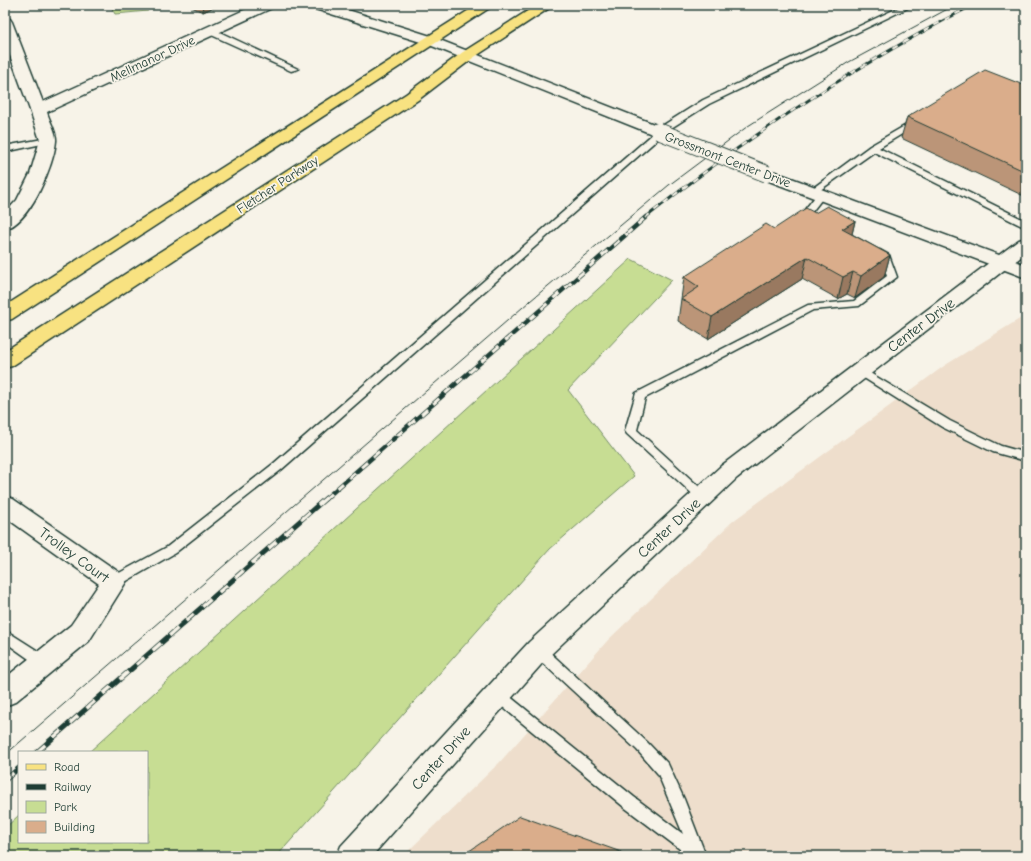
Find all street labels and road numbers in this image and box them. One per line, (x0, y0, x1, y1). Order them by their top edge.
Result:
street label: Mellmanor Drive (107, 32, 198, 85)
street label: Grossmont Center Drive (663, 128, 793, 191)
street label: Fletcher Parkway (234, 152, 321, 216)
street label: Center Drive (884, 294, 959, 356)
street label: Center Drive (634, 494, 705, 562)
street label: Trolley Court (35, 524, 113, 587)
street label: Center Drive (408, 722, 475, 794)

